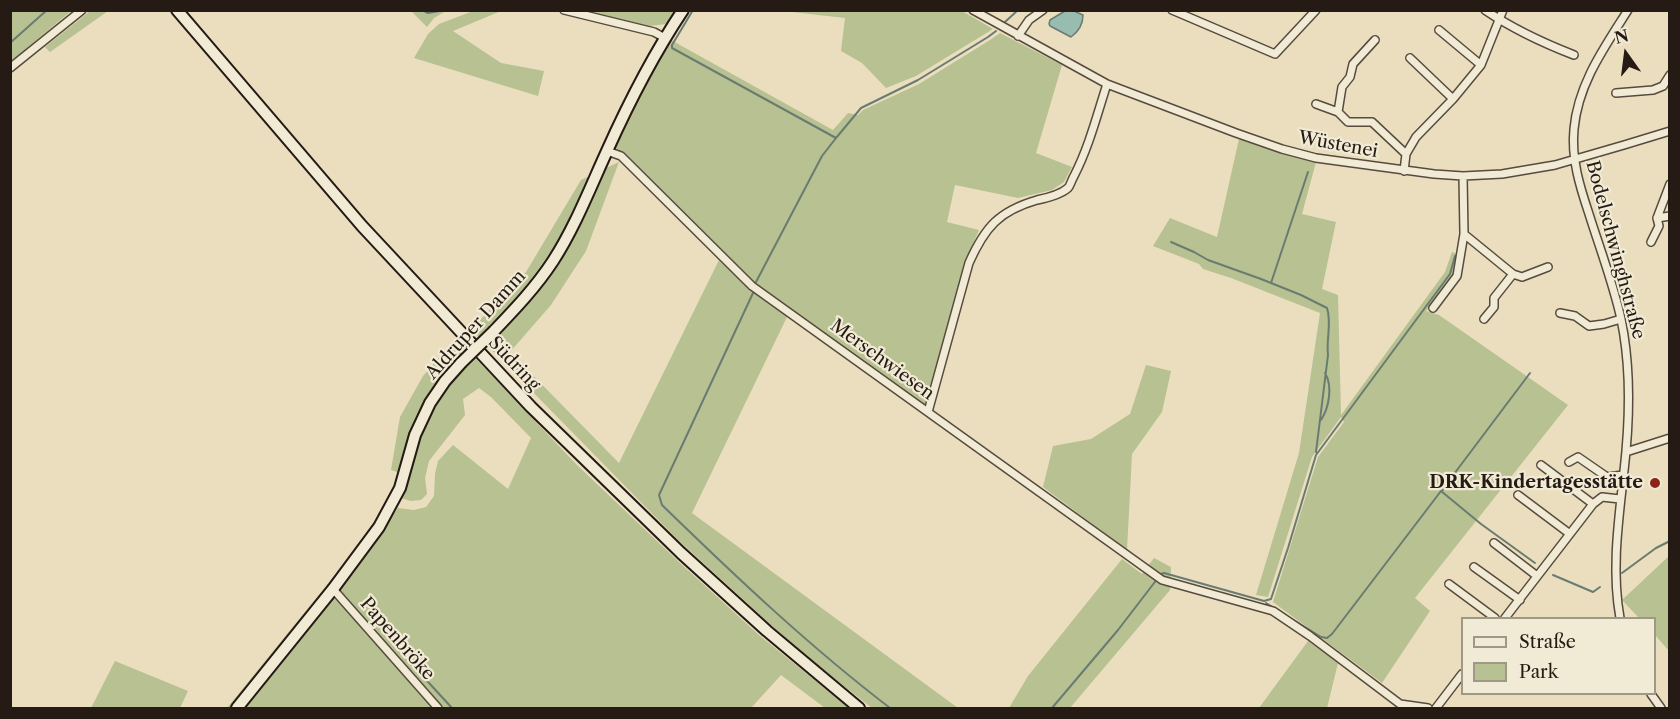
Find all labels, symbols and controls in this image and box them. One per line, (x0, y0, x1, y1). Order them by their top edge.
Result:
north arrow (1596, 24, 1656, 84)
text: N (1612, 25, 1631, 48)
street label: Wüstenei (1296, 127, 1380, 163)
street label: Bodelschwinghstraße (1581, 158, 1649, 342)
street label: Aldruper Damm (421, 266, 531, 384)
street label: Merschwiesen (826, 315, 938, 405)
street label: Südring (483, 332, 545, 396)
place label: DRK-Kindertagesstätte (1429, 472, 1643, 494)
marker: DRK-Kindertagesstätte (1648, 476, 1662, 490)
street label: Papenbröke (355, 593, 439, 685)
legend (1461, 617, 1656, 695)
text: Straße (1519, 631, 1576, 653)
text: Park (1519, 661, 1558, 683)

